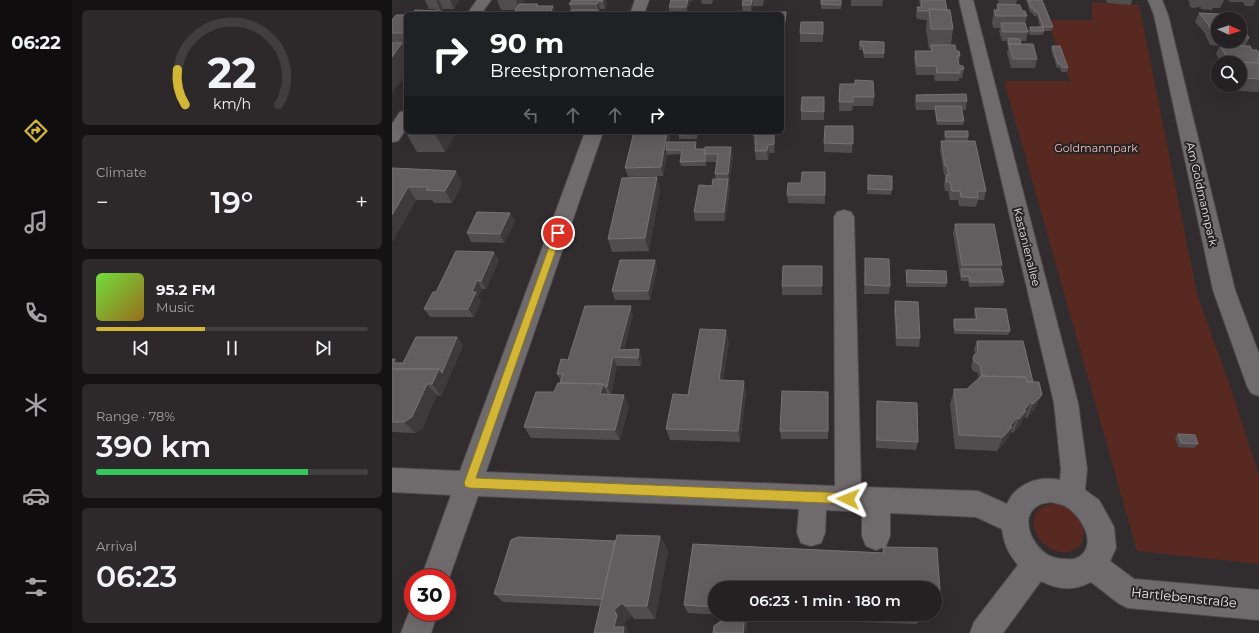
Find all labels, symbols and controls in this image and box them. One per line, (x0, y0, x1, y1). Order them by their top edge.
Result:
north arrow (1211, 12, 1247, 48)
map controls (1211, 12, 1247, 92)
text: 90 m (490, 26, 564, 60)
icon: right (424, 28, 476, 80)
text: 06:22 (11, 32, 61, 54)
text: 22 (207, 48, 257, 98)
button: search (1211, 56, 1247, 92)
text: Breestpromenade (490, 60, 655, 82)
text: km/h (213, 95, 251, 113)
icon: left (520, 104, 542, 126)
icon: ahead (562, 104, 584, 126)
icon: ahead (604, 104, 626, 126)
icon: right (646, 104, 668, 126)
icon: directions (22, 117, 50, 145)
park label: Goldmannpark (1054, 141, 1138, 155)
street label: Am Goldmannpark (1183, 141, 1221, 248)
text: Climate (96, 164, 147, 180)
text: 19° (211, 184, 253, 221)
text: − (96, 189, 109, 216)
text: + (355, 189, 368, 216)
street label: Kastanienallee (1010, 206, 1044, 288)
icon: music (22, 208, 50, 236)
pin (541, 216, 575, 250)
icon: arrive (547, 222, 569, 244)
text: 95.2 FM (156, 280, 216, 299)
icon: phone (22, 299, 50, 327)
text: Music (156, 299, 194, 315)
icon: previous (130, 337, 152, 359)
icon: pause (221, 337, 243, 359)
icon: next (312, 337, 334, 359)
icon: climate (22, 391, 50, 419)
text: Range · 78% (96, 408, 175, 424)
text: 390 km (96, 428, 211, 465)
position arrow (827, 478, 869, 520)
icon: car (22, 482, 50, 510)
text: Arrival (96, 538, 137, 554)
text: 06:23 (96, 558, 177, 595)
speed limit sign: 30 (404, 569, 456, 621)
icon: filters (22, 573, 50, 601)
street label: Hartlebenstraße (1130, 583, 1238, 611)
text: 06:23 · 1 min · 180 m (749, 591, 901, 610)

